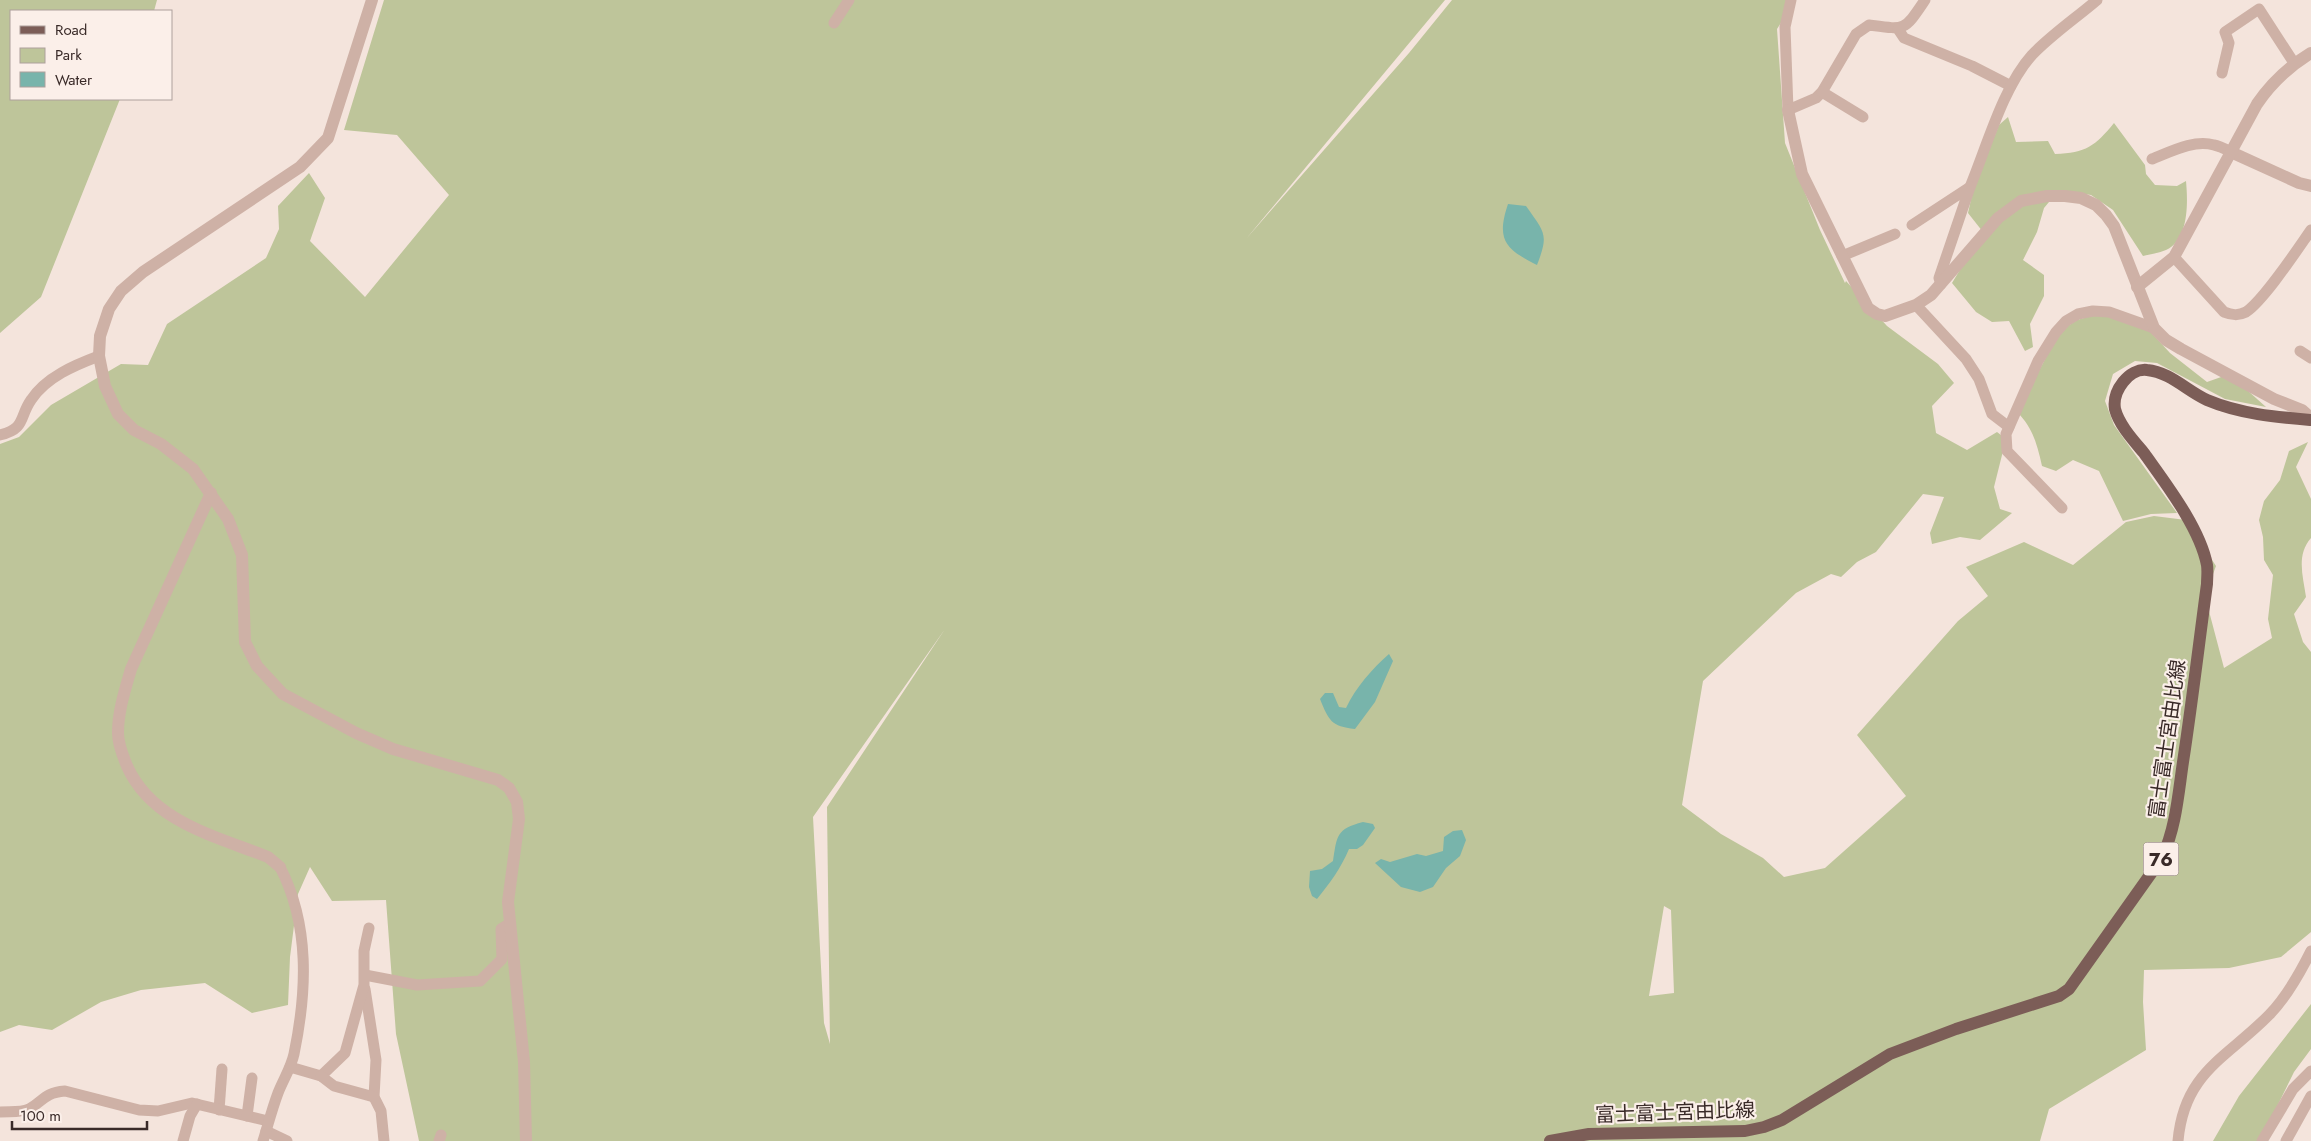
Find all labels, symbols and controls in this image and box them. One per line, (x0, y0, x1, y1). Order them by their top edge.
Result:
legend (10, 10, 172, 100)
text: Road (55, 19, 87, 41)
text: Park (55, 44, 82, 66)
text: Water (55, 69, 93, 91)
street label: 富士富士宮由比線 (2142, 658, 2193, 820)
road number: 76 (2144, 842, 2178, 876)
street label: 富士富士宮由比線 (1595, 1095, 1755, 1130)
scale bar (12, 1098, 148, 1130)
text: 100 m (20, 1105, 61, 1127)

